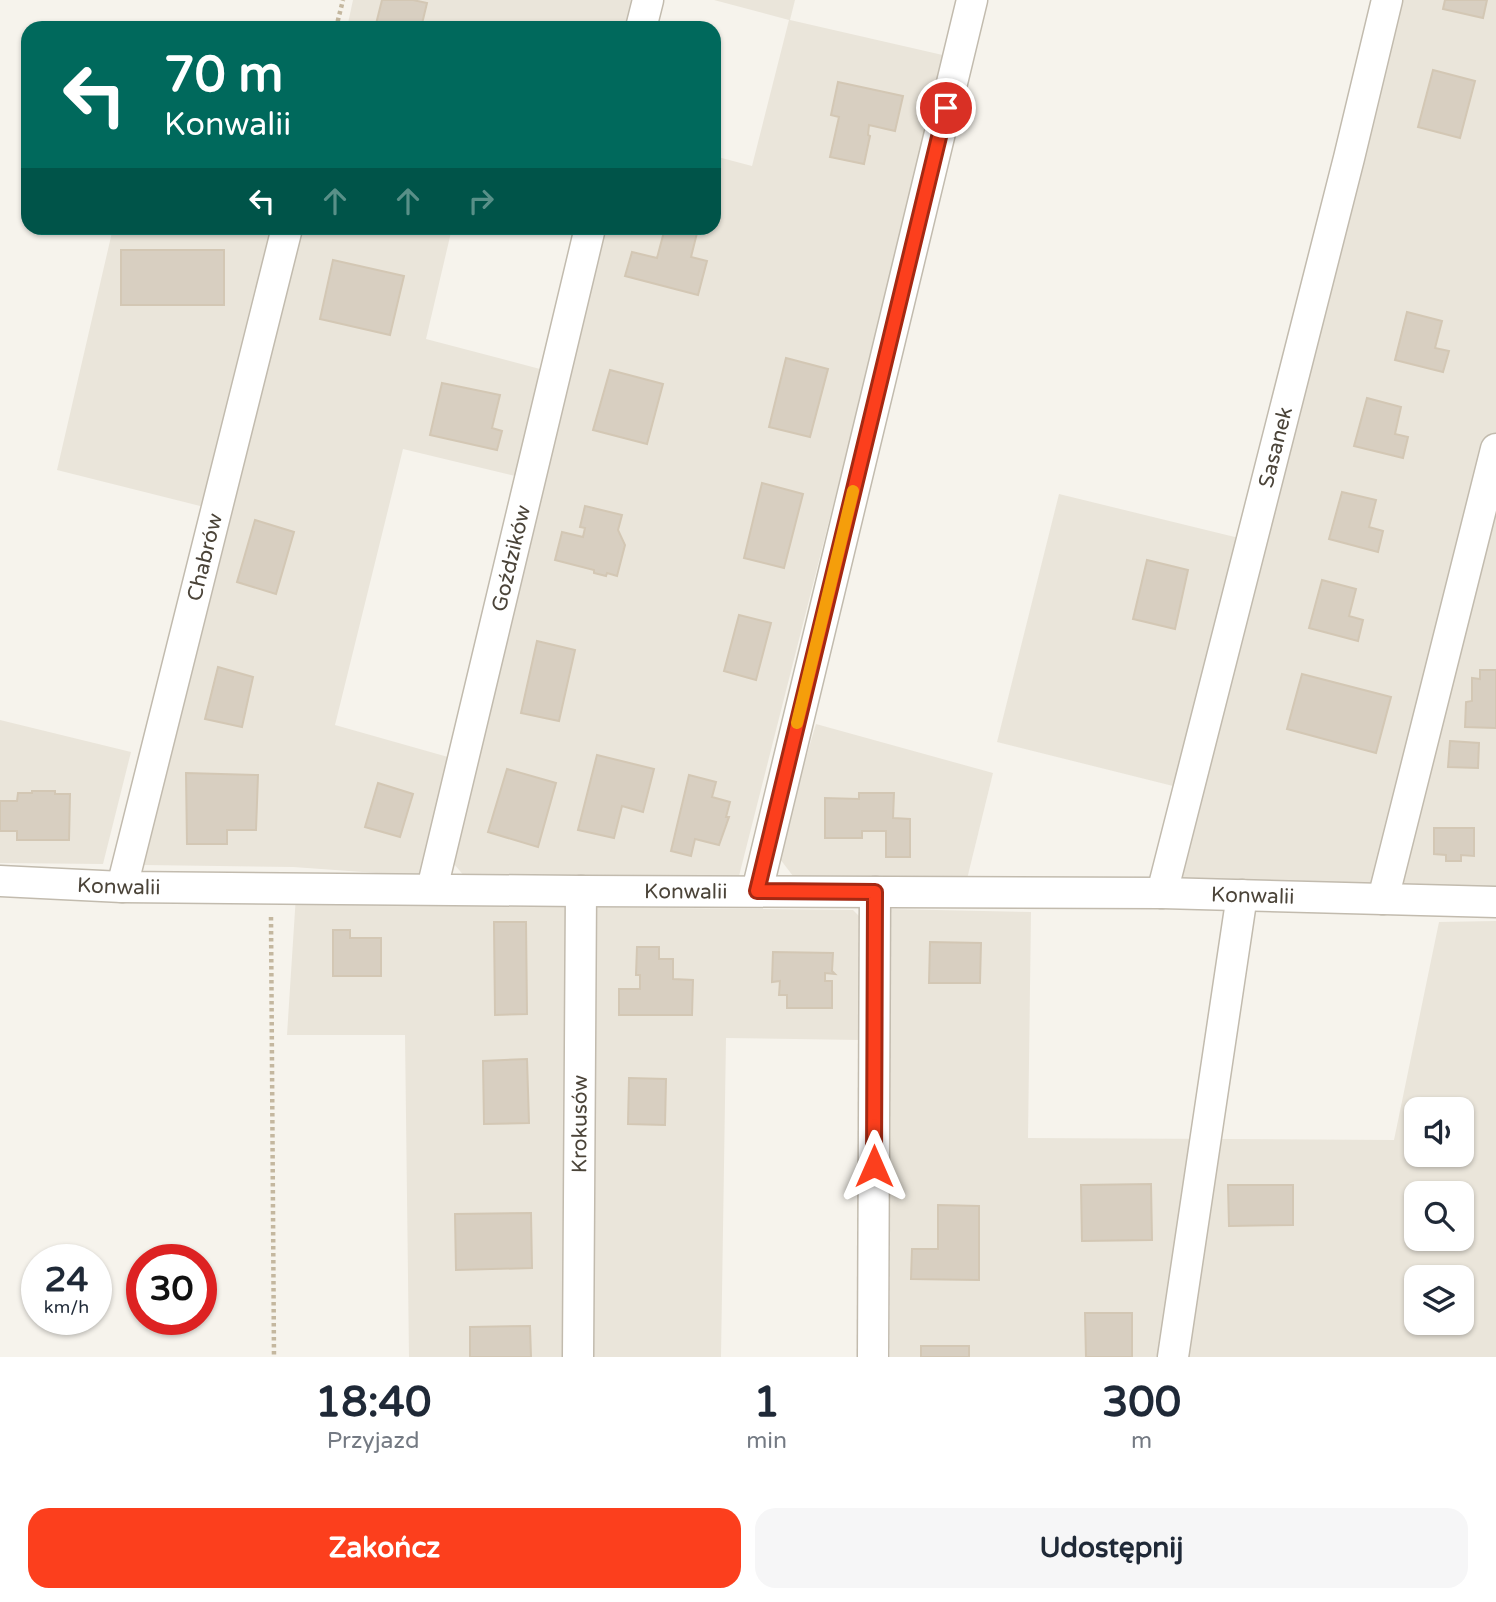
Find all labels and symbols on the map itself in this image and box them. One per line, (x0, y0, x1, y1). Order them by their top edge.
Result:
pin (916, 78, 976, 138)
street label: Sasanek (1253, 404, 1298, 490)
street label: Goździków (486, 502, 536, 614)
street label: Chabrów (182, 510, 228, 604)
street label: Konwalii (77, 872, 161, 900)
street label: Konwalii (644, 879, 728, 904)
street label: Konwalii (1211, 882, 1295, 909)
street label: Krokusów (567, 1074, 592, 1173)
position arrow (837, 1129, 911, 1203)
speed limit sign: 30 (126, 1244, 217, 1335)

